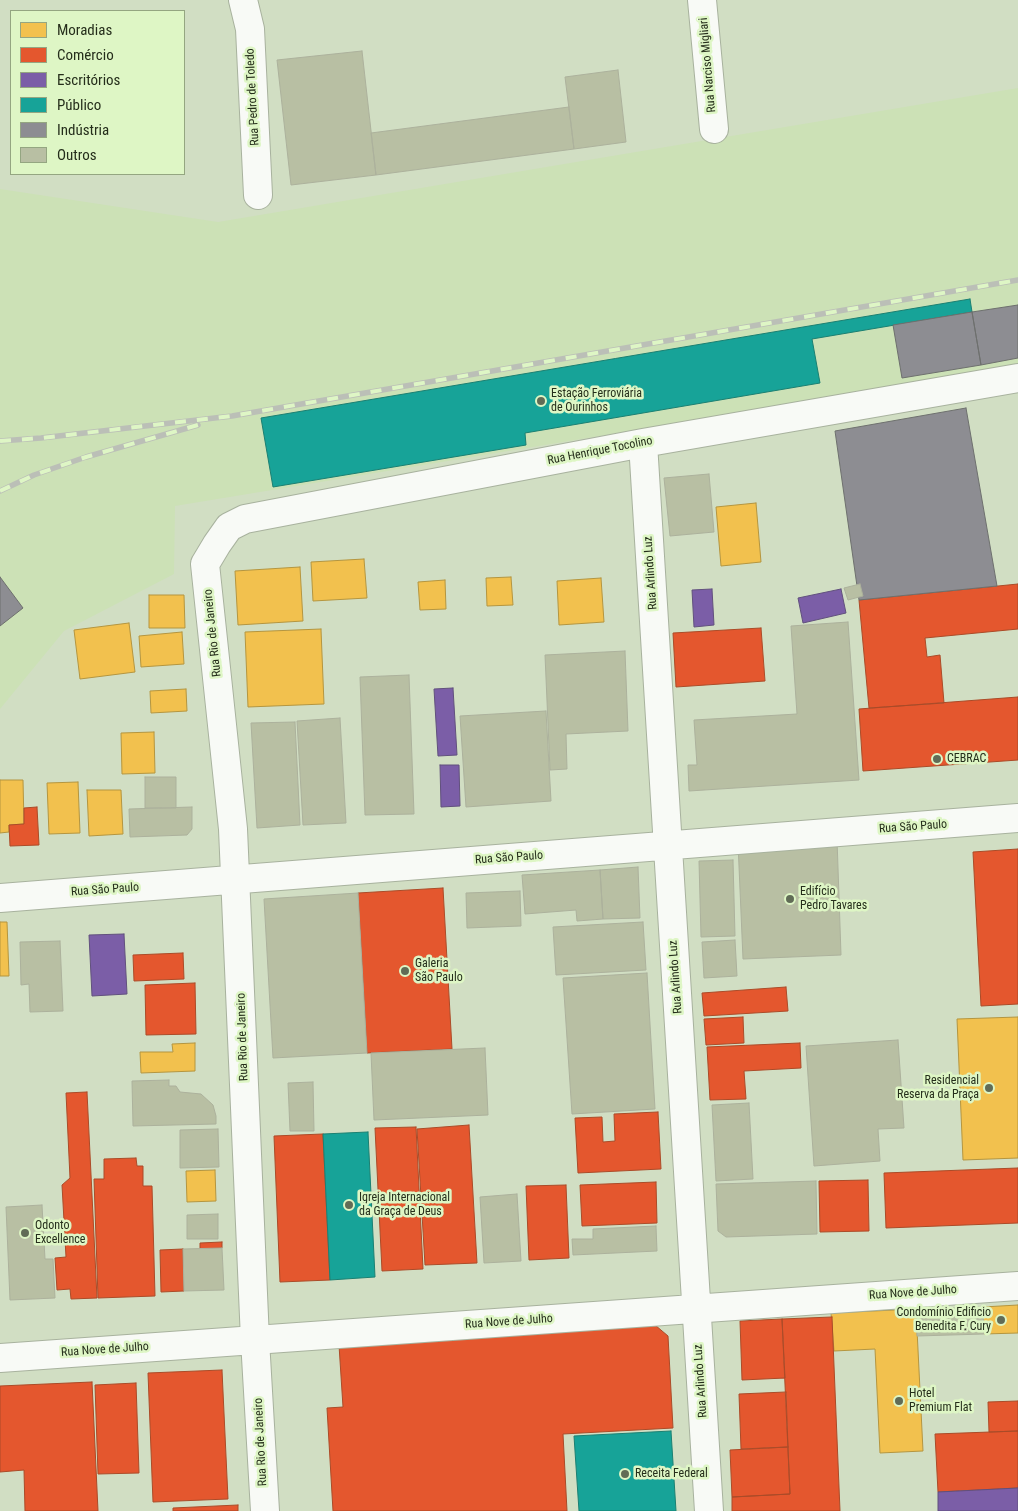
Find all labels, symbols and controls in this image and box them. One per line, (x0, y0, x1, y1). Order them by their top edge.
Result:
legend (10, 10, 185, 175)
street label: Rua Narciso Migliari (697, 17, 719, 113)
text: Moradias (57, 21, 112, 39)
text: Comércio (57, 46, 114, 64)
street label: Rua Pedro de Toledo (243, 48, 263, 146)
text: Escritórios (57, 71, 120, 89)
text: Público (57, 96, 101, 114)
text: Indústria (57, 121, 109, 139)
text: Outros (57, 146, 97, 164)
place label: Estação Ferroviária de Ourinhos (551, 387, 642, 415)
marker: Estação Ferroviária de Ourinhos (535, 395, 547, 407)
street label: Rua Henrique Tocolino (546, 434, 654, 468)
street label: Rua Arlindo Luz (641, 536, 661, 610)
street label: Rua Rio de Janeiro (201, 588, 225, 678)
place label: CEBRAC (947, 752, 986, 766)
marker: CEBRAC (931, 753, 943, 765)
street label: Rua São Paulo (878, 817, 948, 837)
street label: Rua São Paulo (474, 848, 544, 868)
street label: Rua São Paulo (70, 880, 140, 900)
place label: Edifício Pedro Tavares (800, 885, 867, 913)
marker: Edifício Pedro Tavares (784, 893, 796, 905)
street label: Rua Arlindo Luz (666, 940, 686, 1014)
place label: Galeria São Paulo (415, 957, 463, 985)
marker: Galeria São Paulo (399, 965, 411, 977)
street label: Rua Rio de Janeiro (234, 993, 252, 1081)
place label: Residencial Reserva da Praça (897, 1074, 979, 1102)
marker: Residencial Reserva da Praça (983, 1082, 995, 1094)
place label: Igreja Internacional da Graça de Deus (359, 1191, 450, 1219)
marker: Igreja Internacional da Graça de Deus (343, 1199, 355, 1211)
place label: Odonto Excellence (35, 1219, 85, 1247)
marker: Odonto Excellence (19, 1227, 31, 1239)
street label: Rua Nove de Julho (869, 1283, 957, 1303)
place label: Condomínio Edificio Benedita F. Cury (896, 1306, 991, 1334)
street label: Rua Nove de Julho (465, 1312, 553, 1332)
marker: Condomínio Edificio Benedita F. Cury (995, 1314, 1007, 1326)
street label: Rua Nove de Julho (61, 1340, 149, 1360)
street label: Rua Arlindo Luz (691, 1344, 711, 1418)
place label: Hotel Premium Flat (909, 1387, 972, 1415)
marker: Hotel Premium Flat (893, 1395, 905, 1407)
street label: Rua Rio de Janeiro (252, 1398, 270, 1486)
place label: Receita Federal (635, 1467, 708, 1481)
marker: Receita Federal (619, 1468, 631, 1480)

